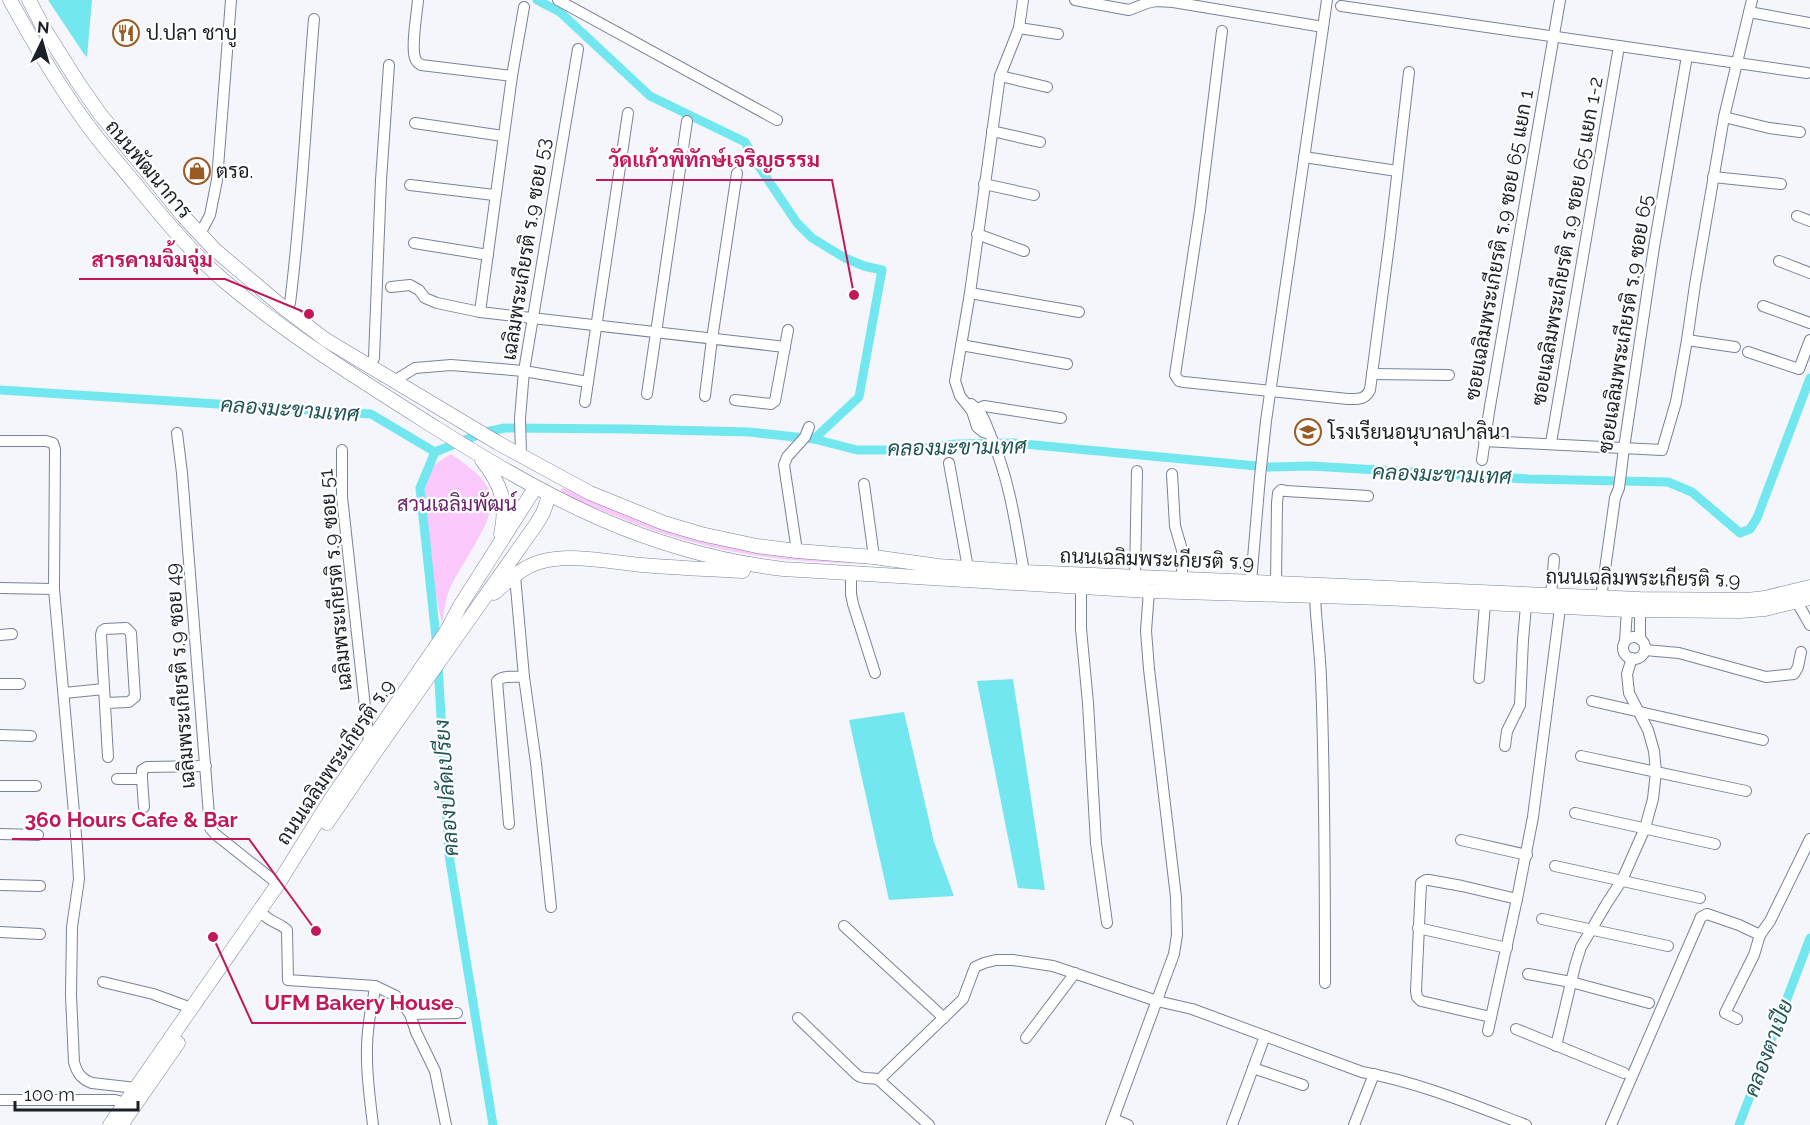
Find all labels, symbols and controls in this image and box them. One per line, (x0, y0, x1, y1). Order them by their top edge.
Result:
north arrow (12, 12, 72, 72)
text: N (36, 18, 50, 38)
restaurant icon: ป.ปลา ชาบู (111, 18, 141, 48)
place label: ป.ปลา ชาบู (146, 21, 237, 48)
street label: ซอยเฉลิมพระเกียรติ ร.9 ซอย 65 แยก 1-2 (1525, 75, 1608, 407)
street label: ซอยเฉลิมพระเกียรติ ร.9 ซอย 65 แยก 1 (1459, 87, 1538, 402)
street label: ถนนพัฒนาการ (101, 115, 197, 223)
street label: เฉลิมพระเกียรติ ร.9 ซอย 53 (496, 136, 555, 362)
callout: วัดแก้วพิทักษ์เจริญธรรม (596, 141, 832, 180)
text: วัดแก้วพิทักษ์เจริญธรรม (608, 147, 820, 173)
shop icon: ตรอ. (182, 156, 212, 186)
place label: ตรอ. (216, 159, 253, 183)
street label: ซอยเฉลิมพระเกียรติ ร.9 ซอย 65 (1592, 193, 1657, 455)
callout: สารคามจิ้มจุ่ม (79, 240, 225, 279)
text: สารคามจิ้มจุ่ม (91, 240, 213, 275)
water label: คลองมะขามเทศ (220, 392, 361, 426)
school or university icon: โรงเรียนอนุบาลปาลินา (1293, 417, 1323, 447)
place label: โรงเรียนอนุบาลปาลินา (1327, 419, 1510, 446)
water label: คลองมะขามเทศ (887, 433, 1027, 461)
water label: คลองมะขามเทศ (1372, 459, 1512, 489)
street label: เฉลิมพระเกียรติ ร.9 ซอย 51 (312, 468, 357, 692)
park label: สวนเฉลิมพัฒน์ (397, 490, 517, 516)
street label: ถนนเฉลิมพระเกียรติ ร.9 (1059, 543, 1255, 574)
street label: เฉลิมพระเกียรติ ร.9 ซอย 49 (159, 563, 200, 790)
street label: ถนนเฉลิมพระเกียรติ ร.9 (1546, 563, 1741, 592)
street label: ถนนเฉลิมพระเกียรติ ร.9 (270, 674, 399, 849)
water label: คลองปลัดเปรียง (429, 719, 463, 857)
callout: 360 Hours Cafe & Bar (12, 800, 249, 839)
text: 360 Hours Cafe & Bar (24, 807, 238, 832)
callout: UFM Bakery House (252, 984, 466, 1023)
text: UFM Bakery House (264, 990, 454, 1015)
water label: คลองตาเปีย (1737, 996, 1798, 1100)
scale bar (15, 1074, 138, 1112)
text: 100 m (24, 1084, 75, 1105)

